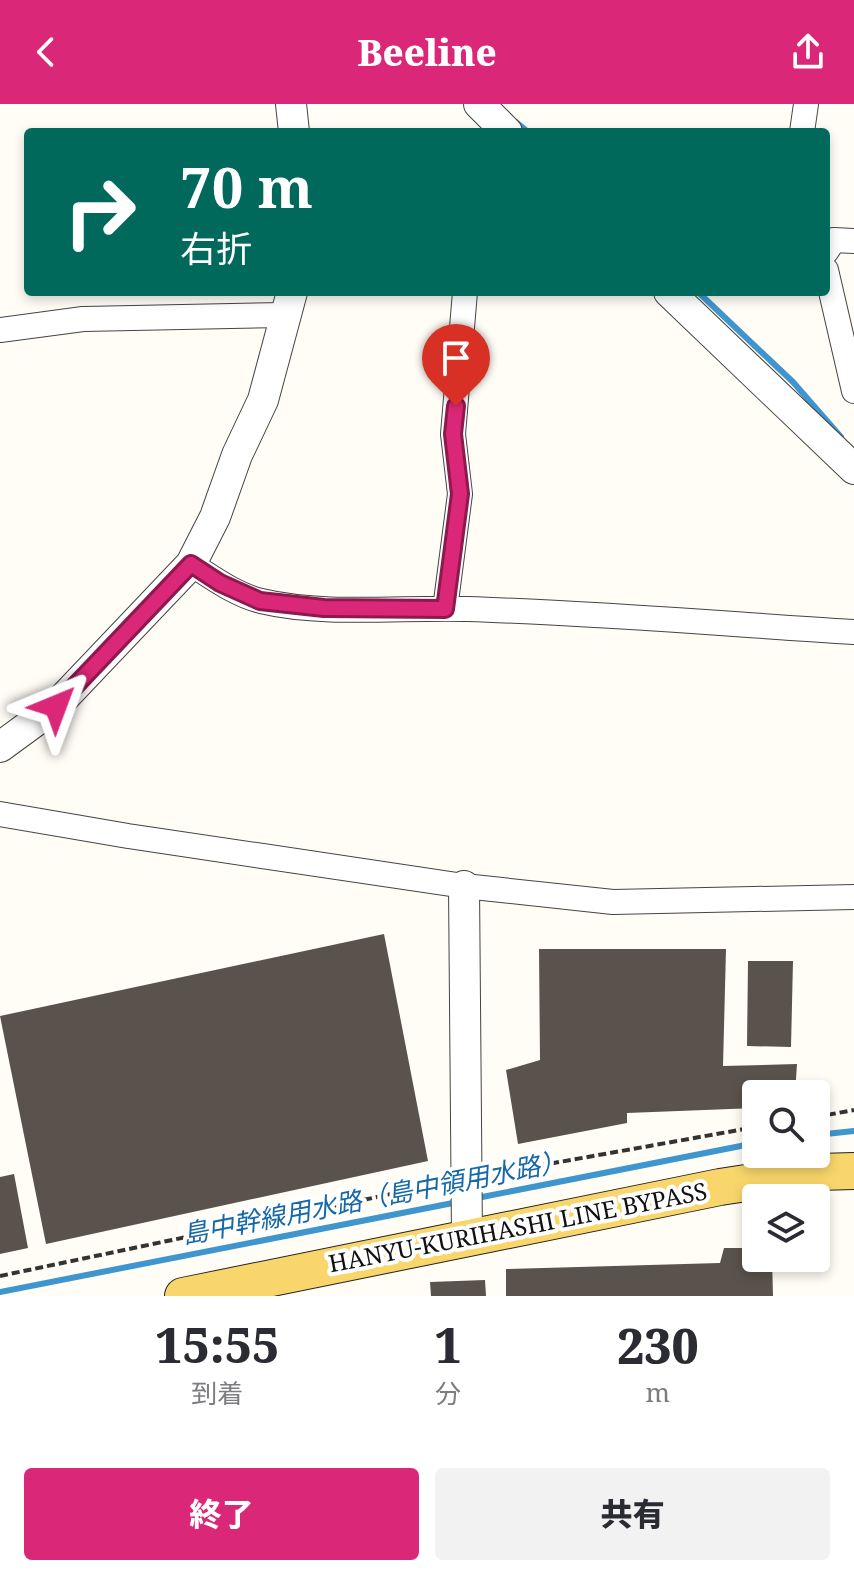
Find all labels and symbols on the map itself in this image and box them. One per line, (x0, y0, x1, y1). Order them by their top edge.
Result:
pin (422, 324, 490, 406)
position arrow (14, 664, 98, 748)
water label: 島中幹線用水路（島中領用水路） (179, 1142, 569, 1252)
street label: HANYU-KURIHASHI LINE BYPASS (326, 1174, 710, 1279)

